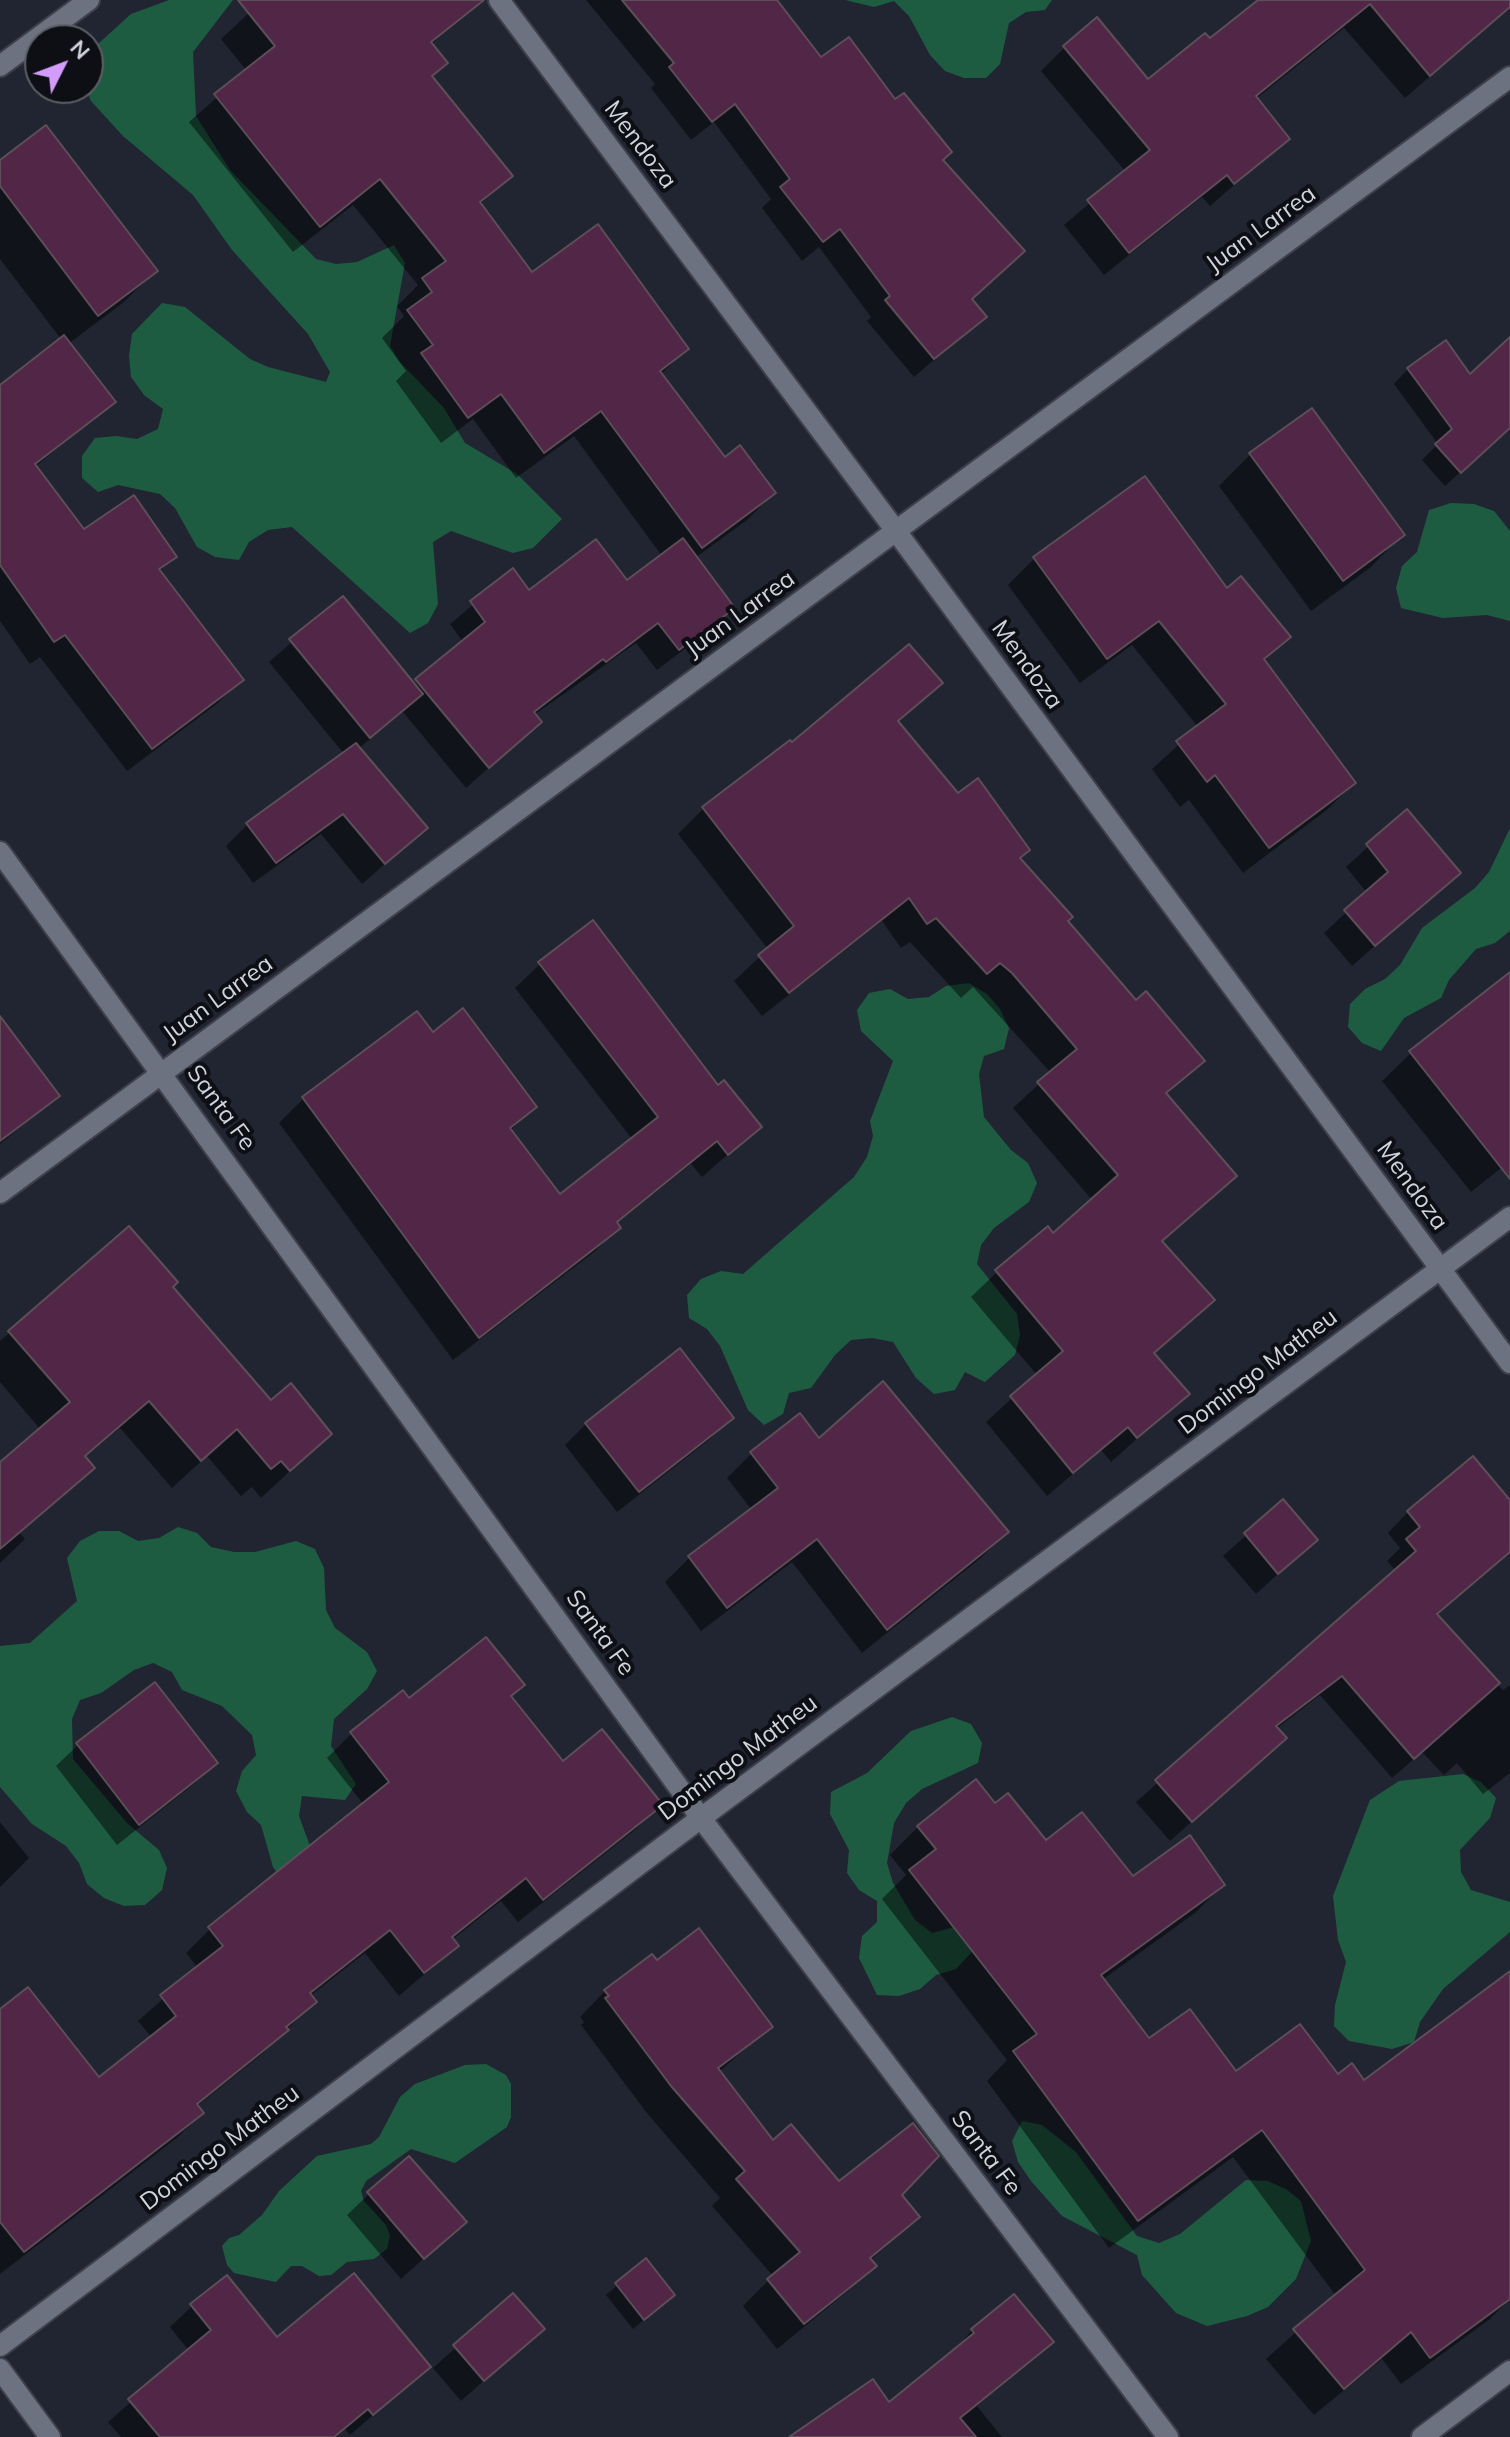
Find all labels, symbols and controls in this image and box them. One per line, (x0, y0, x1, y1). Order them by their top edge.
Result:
north arrow (24, 24, 104, 104)
text: N (64, 34, 96, 65)
street label: Mendoza (598, 95, 682, 195)
street label: Juan Larrea (1200, 180, 1322, 278)
street label: Juan Larrea (679, 565, 801, 663)
street label: Mendoza (985, 615, 1069, 715)
street label: Juan Larrea (157, 950, 279, 1048)
street label: Santa Fe (180, 1060, 262, 1156)
street label: Mendoza (1370, 1136, 1454, 1236)
street label: Domingo Matheu (1173, 1303, 1343, 1441)
street label: Santa Fe (559, 1585, 641, 1681)
street label: Domingo Matheu (653, 1689, 823, 1827)
street label: Domingo Matheu (135, 2079, 305, 2217)
street label: Santa Fe (945, 2105, 1027, 2201)

